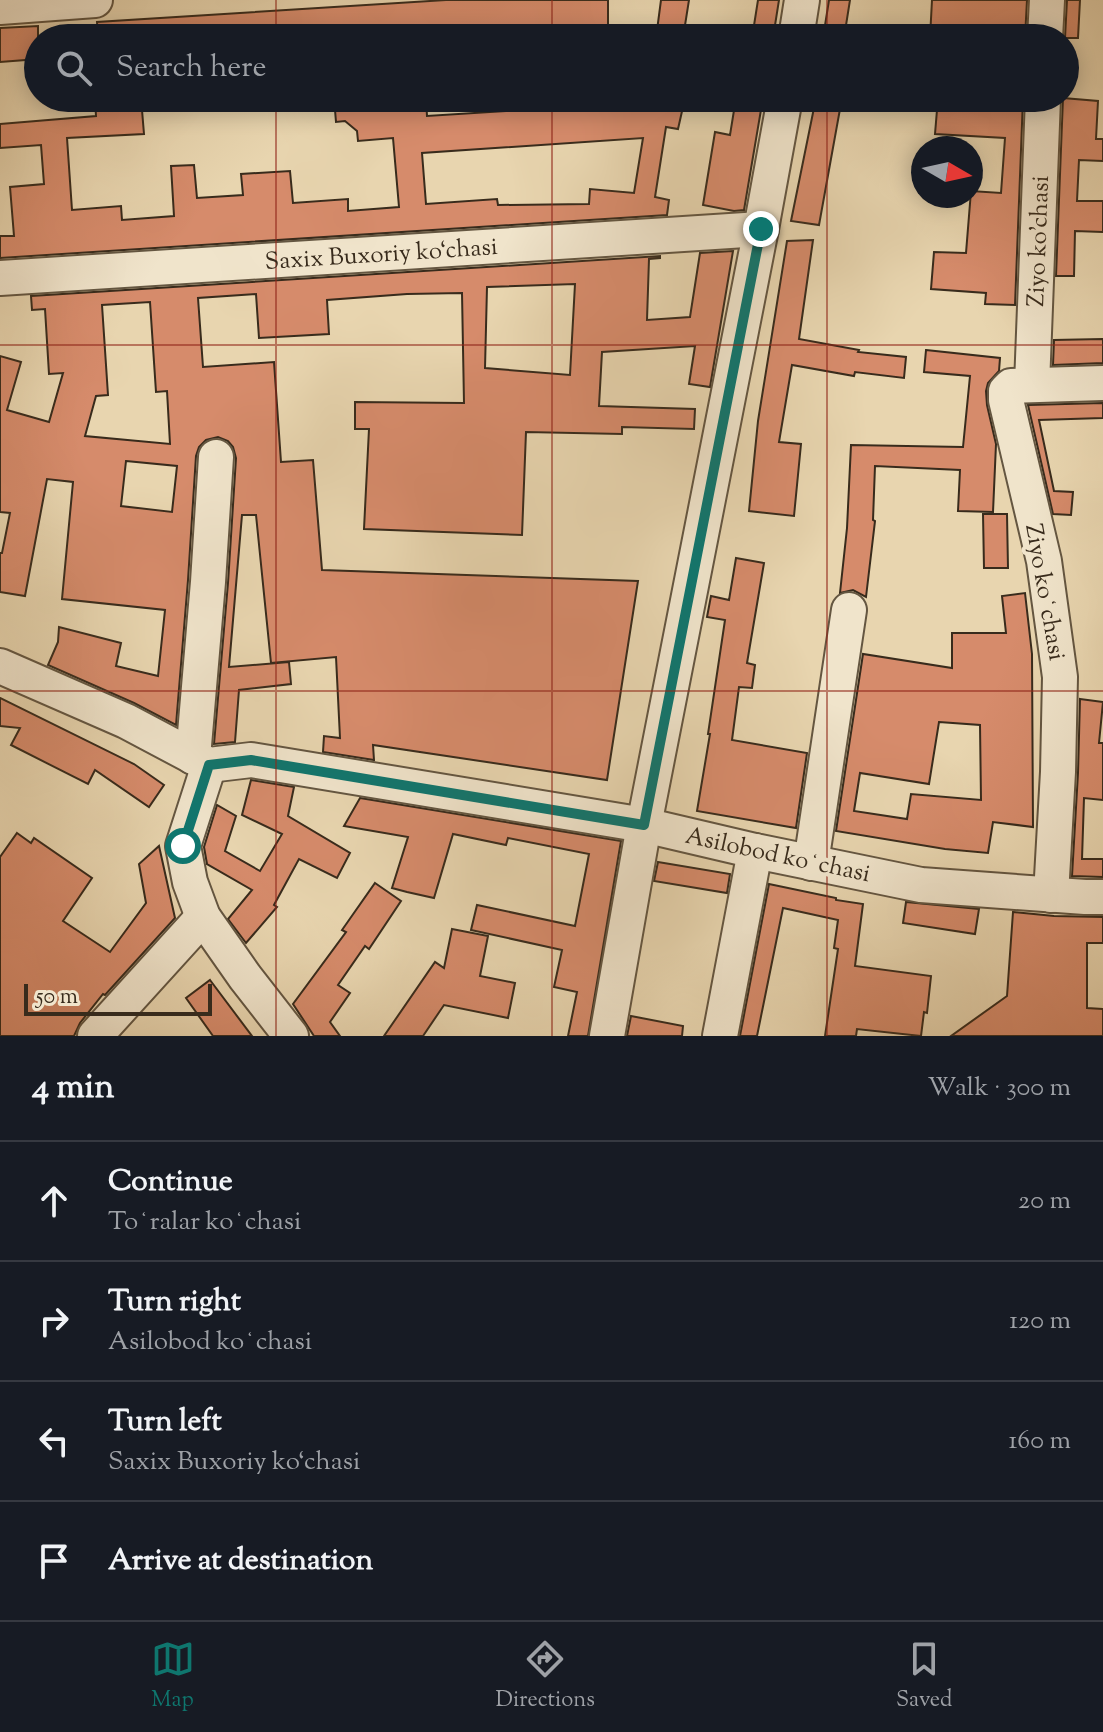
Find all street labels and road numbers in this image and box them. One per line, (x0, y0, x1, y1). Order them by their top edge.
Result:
street label: Ziyo ko'chasi (1020, 175, 1059, 308)
street label: Saxix Buxoriy ko‘chasi (264, 231, 499, 280)
street label: Ziyo koʻchasi (1015, 521, 1073, 664)
street label: Asilobod koʻchasi (682, 820, 873, 892)

